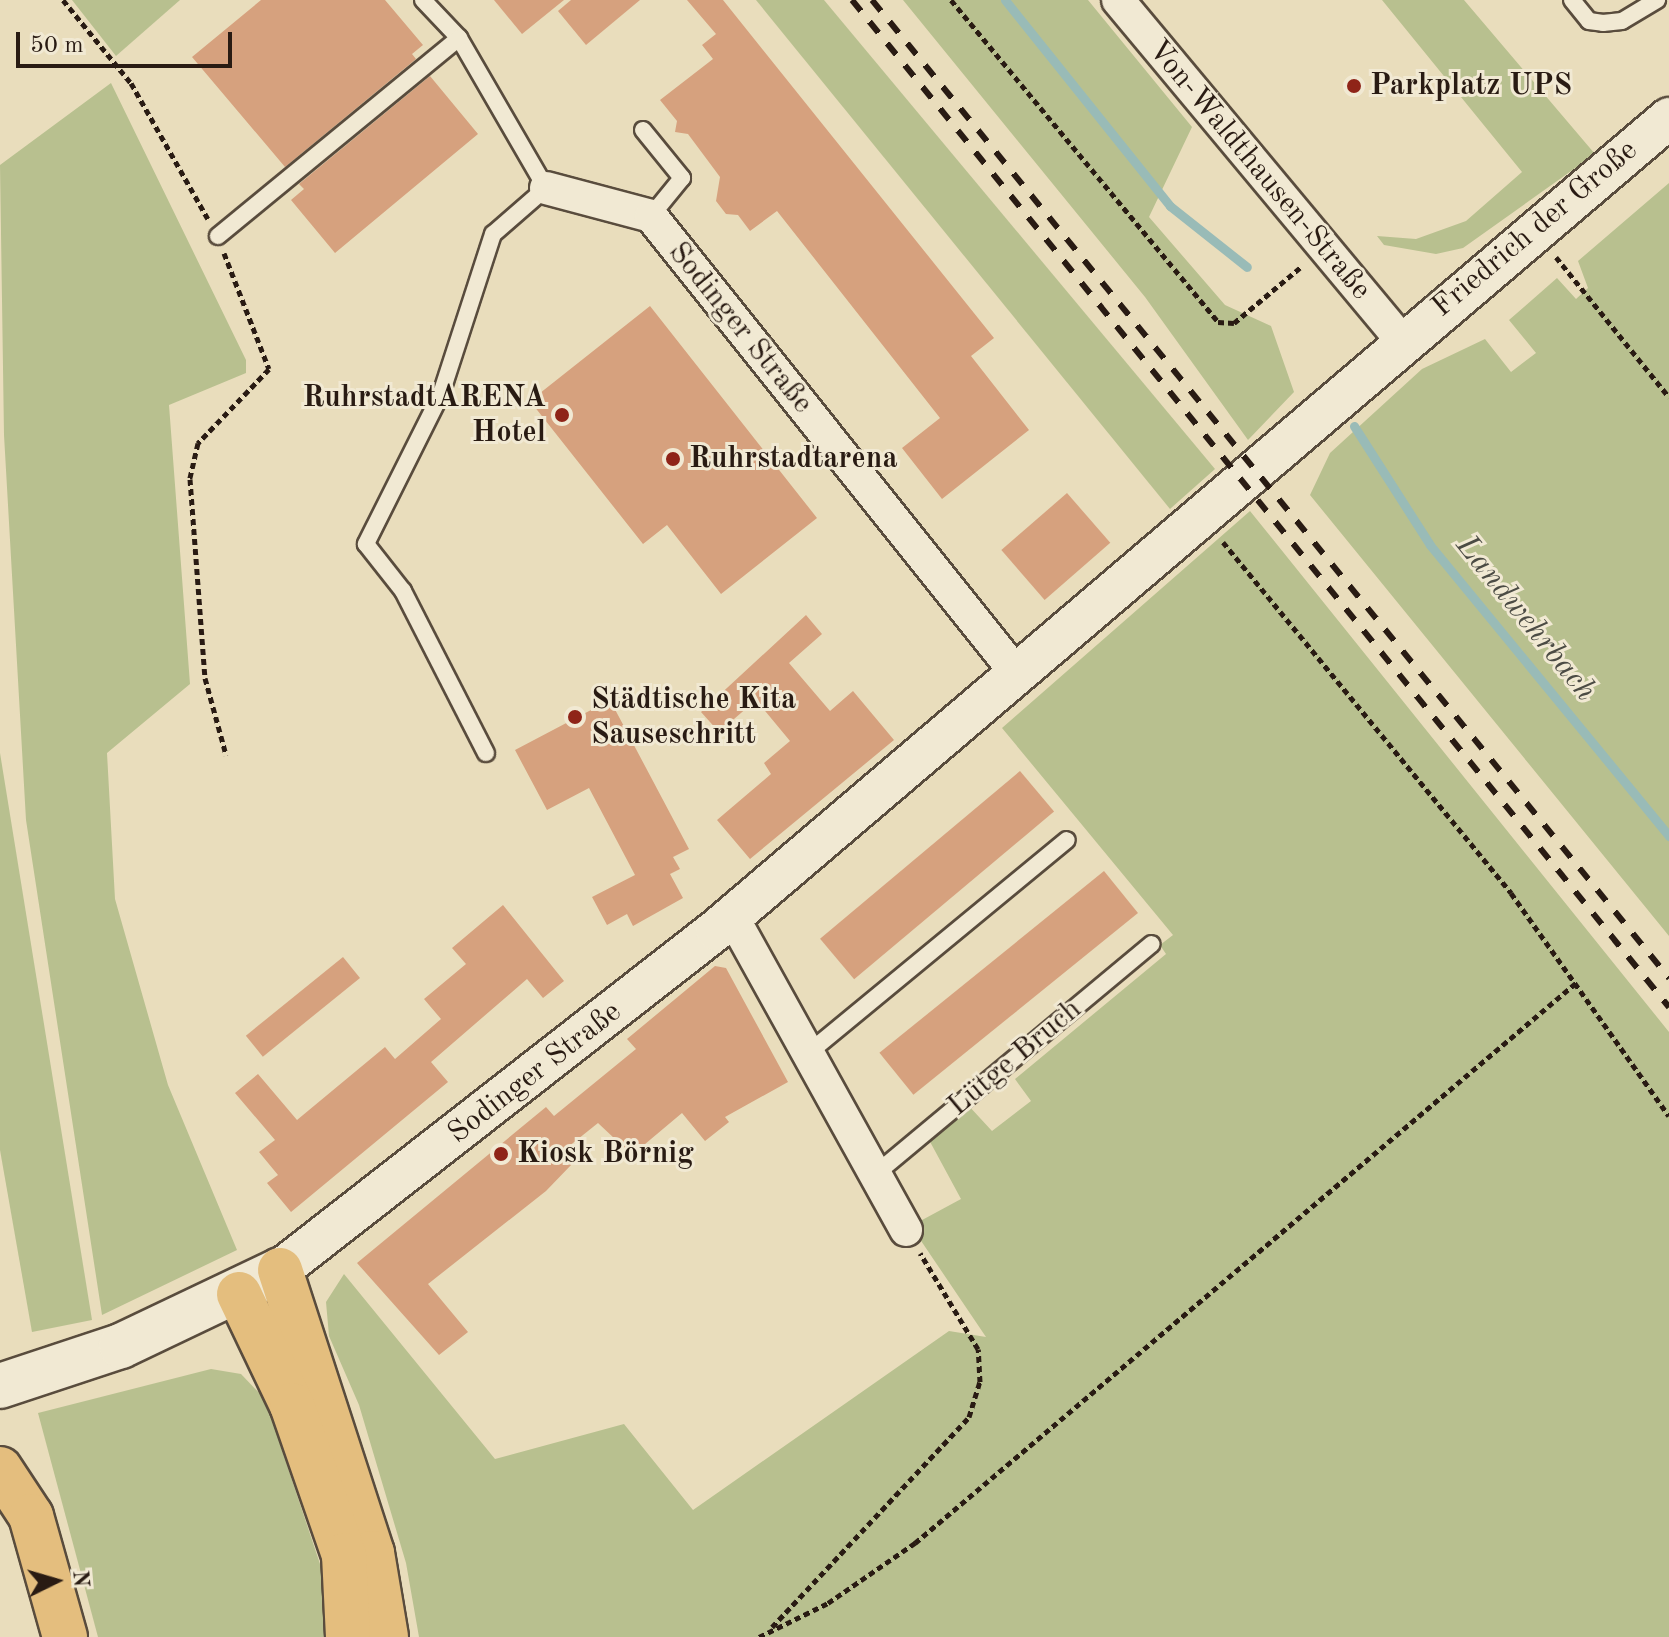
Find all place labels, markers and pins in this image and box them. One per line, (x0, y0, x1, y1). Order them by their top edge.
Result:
place label: Parkplatz UPS (1370, 68, 1572, 104)
marker: Parkplatz UPS (1345, 77, 1363, 95)
place label: RuhrstadtARENA Hotel (302, 380, 546, 450)
marker: RuhrstadtARENA Hotel (553, 406, 571, 424)
place label: Ruhrstadtarena (689, 441, 898, 477)
marker: Ruhrstadtarena (664, 450, 682, 468)
place label: Städtische Kita Sauseschritt (591, 682, 796, 752)
marker: Städtische Kita Sauseschritt (566, 708, 584, 726)
place label: Kiosk Börnig (517, 1136, 694, 1172)
marker: Kiosk Börnig (492, 1145, 510, 1163)

